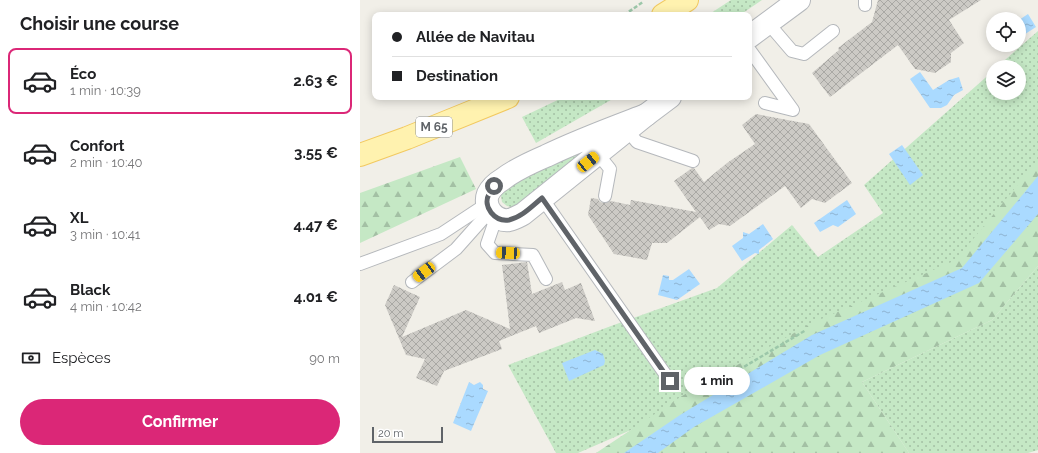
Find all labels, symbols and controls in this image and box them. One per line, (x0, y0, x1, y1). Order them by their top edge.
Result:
map controls (986, 12, 1026, 100)
button: locate (986, 12, 1026, 52)
text: Choisir une course (20, 13, 179, 34)
text: Allée de Navitau (416, 28, 535, 46)
button: layers (986, 60, 1026, 100)
icon: car (22, 63, 58, 99)
text: Éco (70, 65, 96, 83)
text: Destination (416, 67, 498, 85)
text: 2.63 € (293, 72, 338, 90)
text: 1 min · 10:39 (70, 83, 141, 98)
road number: M 65 (416, 117, 452, 137)
icon: car (22, 135, 58, 171)
text: Confort (70, 137, 124, 155)
text: 3.55 € (294, 144, 338, 162)
car (575, 150, 601, 174)
text: 2 min · 10:40 (70, 155, 143, 170)
route start (485, 177, 503, 195)
icon: car (22, 207, 58, 243)
text: XL (70, 209, 88, 227)
text: 4.47 € (294, 216, 338, 234)
text: 3 min · 10:41 (70, 227, 140, 242)
car (496, 246, 520, 260)
car (411, 260, 437, 284)
icon: car (22, 279, 58, 315)
text: Black (70, 281, 110, 299)
text: 4.01 € (294, 288, 338, 306)
text: 4 min · 10:42 (70, 299, 142, 314)
icon: cash (20, 347, 42, 369)
text: Espèces (52, 349, 111, 367)
text: 90 m (309, 351, 340, 366)
callout: 1 min (684, 367, 750, 395)
route end (661, 372, 679, 390)
text: 1 min (701, 373, 733, 388)
button: Confirmer (20, 399, 340, 445)
scale bar (372, 425, 443, 444)
text: 20 m (378, 427, 403, 440)

